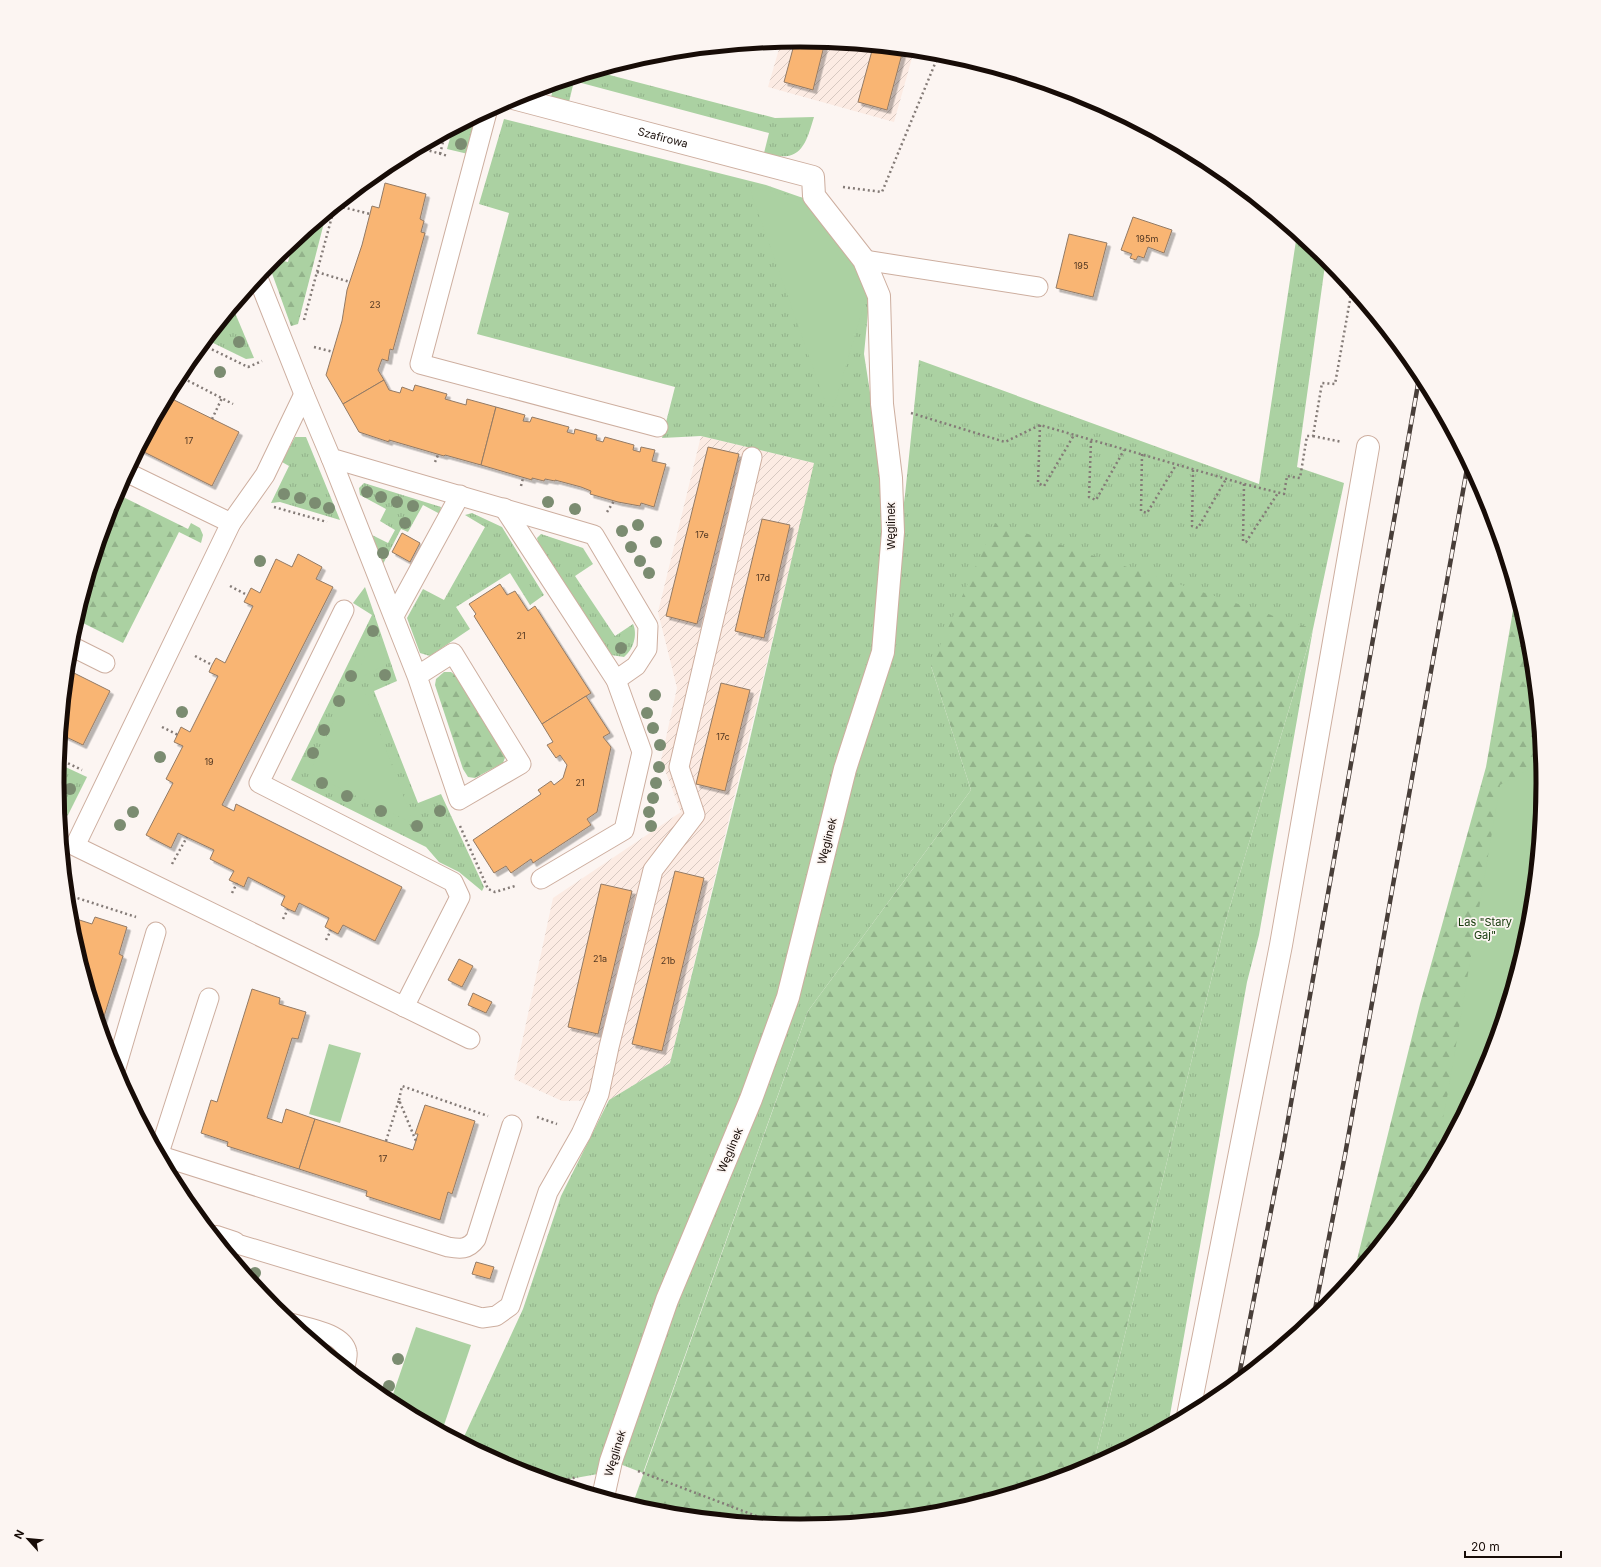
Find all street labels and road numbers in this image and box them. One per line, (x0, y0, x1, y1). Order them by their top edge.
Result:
street label: Szafirowa (636, 124, 690, 151)
street label: Węglinek (884, 502, 898, 550)
street label: Węglinek (814, 816, 840, 866)
street label: Węglinek (714, 1125, 746, 1175)
street label: Węglinek (601, 1428, 629, 1478)

